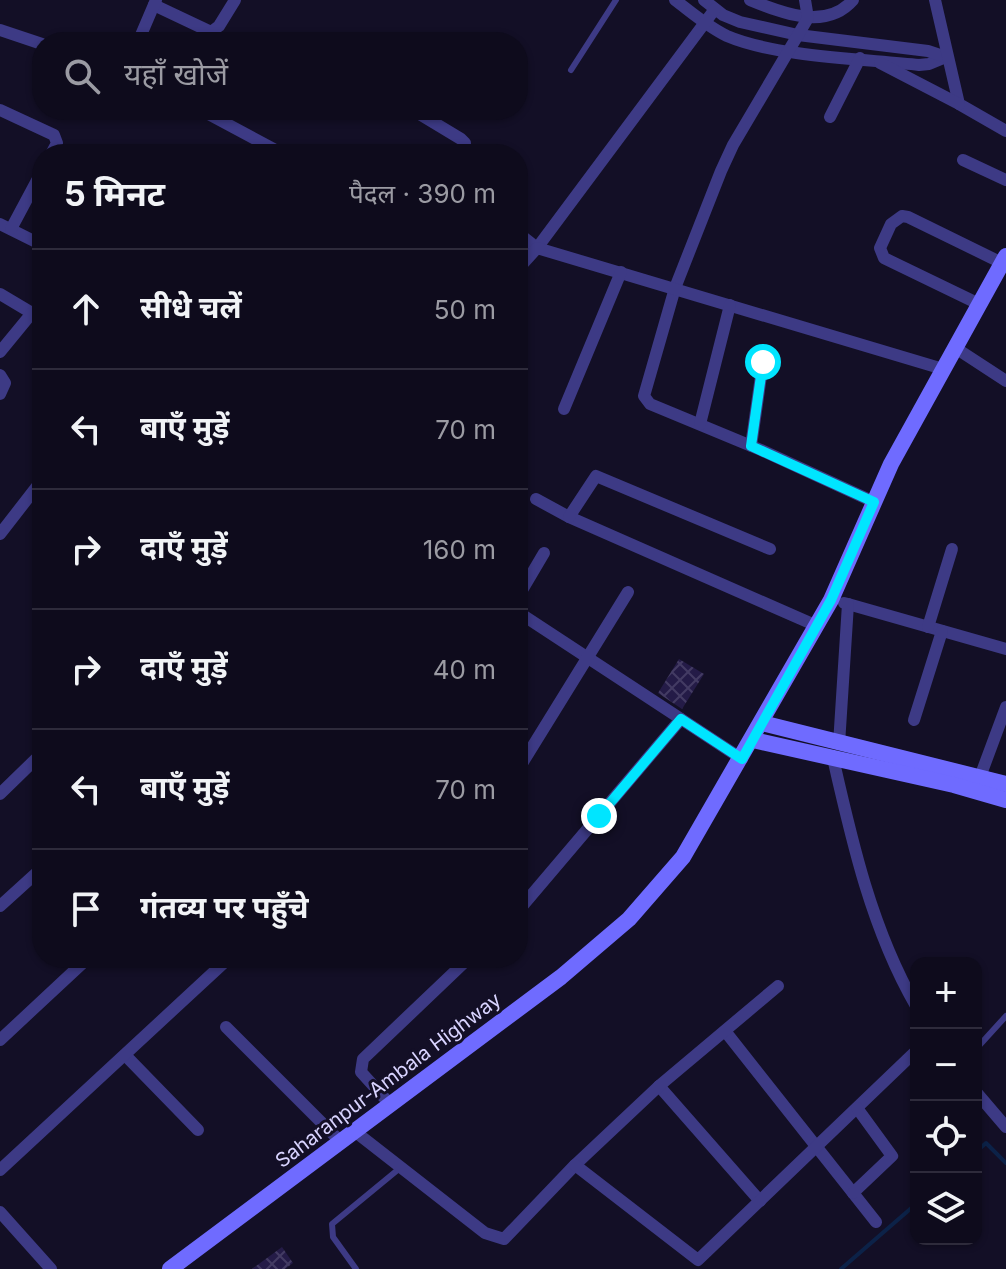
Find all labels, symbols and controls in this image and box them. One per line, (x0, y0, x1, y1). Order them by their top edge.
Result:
search box (32, 32, 528, 120)
icon: search (60, 54, 104, 98)
text: यहाँ खोजें (124, 56, 228, 92)
text: 5 मिनट (64, 173, 165, 214)
text: पैदल · 390 m (349, 178, 496, 209)
icon: ahead (64, 287, 108, 331)
text: सीधे चलें (140, 289, 242, 325)
text: 50 m (434, 294, 496, 325)
route start (745, 344, 781, 380)
icon: left (64, 407, 108, 451)
text: बाएँ मुड़ें (140, 409, 229, 445)
text: 70 m (435, 414, 496, 445)
icon: right (64, 527, 108, 571)
text: दाएँ मुड़ें (140, 529, 228, 565)
text: 160 m (423, 534, 496, 565)
icon: right (64, 647, 108, 691)
text: दाएँ मुड़ें (140, 649, 228, 685)
text: 40 m (433, 654, 496, 685)
icon: left (64, 767, 108, 811)
text: बाएँ मुड़ें (140, 769, 229, 805)
text: 70 m (435, 774, 496, 805)
route end (581, 798, 617, 834)
icon: arrive (64, 887, 108, 931)
text: गंतव्य पर पहुँचे (140, 889, 308, 925)
map controls (910, 957, 982, 1245)
button: + (910, 957, 982, 1029)
street label: Saharanpur-Ambala Highway (271, 987, 505, 1173)
button: − (910, 1029, 982, 1101)
button: locate (910, 1101, 982, 1173)
button: layers (910, 1173, 982, 1245)

